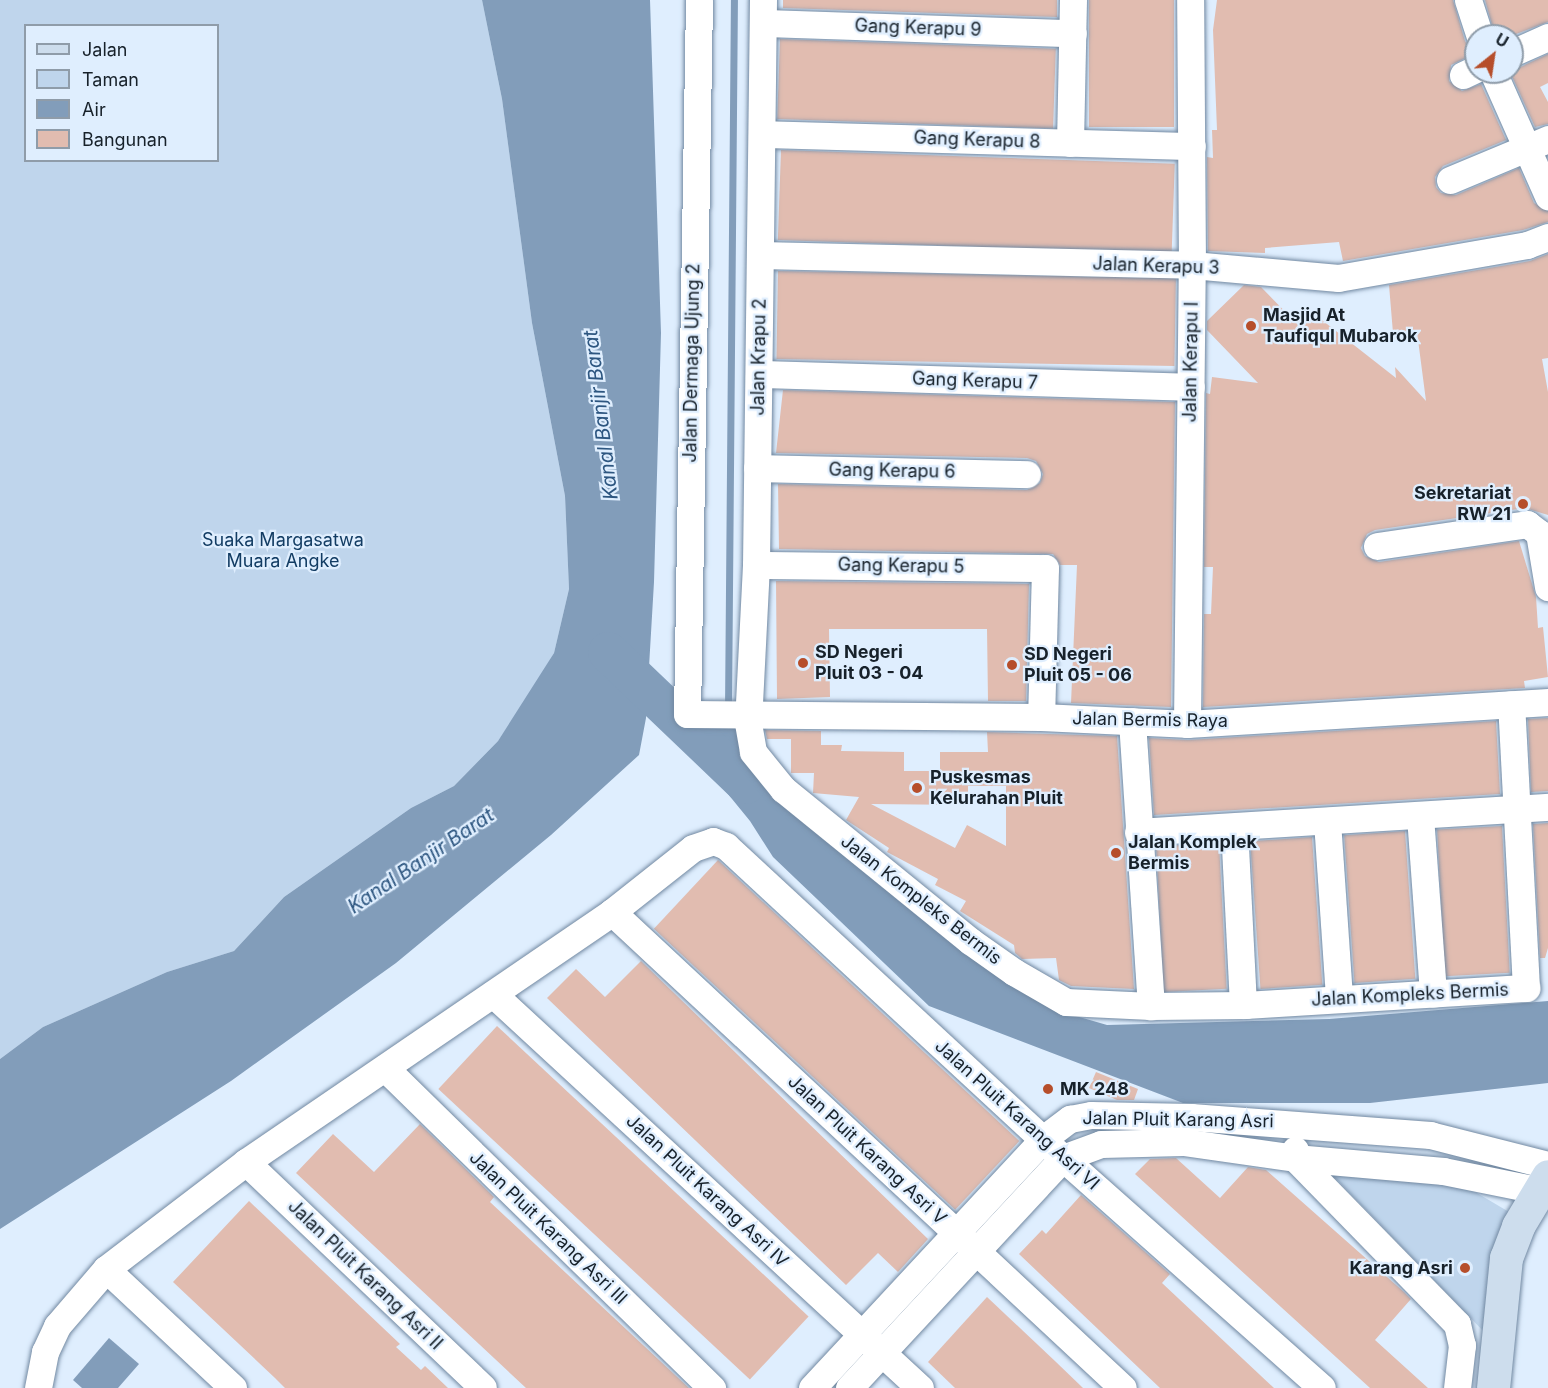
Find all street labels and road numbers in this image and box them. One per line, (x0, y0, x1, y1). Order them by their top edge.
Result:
street label: Gang Kerapu 9 (854, 15, 982, 41)
street label: Gang Kerapu 8 (913, 127, 1041, 153)
street label: Jalan Kerapu 3 (1092, 253, 1220, 279)
street label: Jalan Dermaga Ujung 2 (679, 263, 705, 463)
street label: Jalan Krapu 2 (747, 298, 771, 416)
street label: Jalan Kerapu I (1179, 301, 1203, 423)
street label: Gang Kerapu 7 (912, 368, 1038, 394)
street label: Gang Kerapu 6 (828, 459, 956, 483)
street label: Gang Kerapu 5 (837, 554, 965, 578)
street label: Jalan Bermis Raya (1072, 708, 1228, 732)
street label: Jalan Kompleks Bermis (836, 831, 1006, 969)
street label: Jalan Kompleks Bermis (1311, 979, 1509, 1011)
street label: Jalan Pluit Karang Asri VI (930, 1035, 1104, 1195)
street label: Jalan Pluit Karang Asri V (783, 1071, 951, 1229)
street label: Jalan Pluit Karang Asri (1082, 1108, 1274, 1132)
street label: Jalan Pluit Karang Asri IV (621, 1110, 793, 1272)
street label: Jalan Pluit Karang Asri III (465, 1147, 631, 1309)
street label: Jalan Pluit Karang Asri II (283, 1196, 447, 1354)

